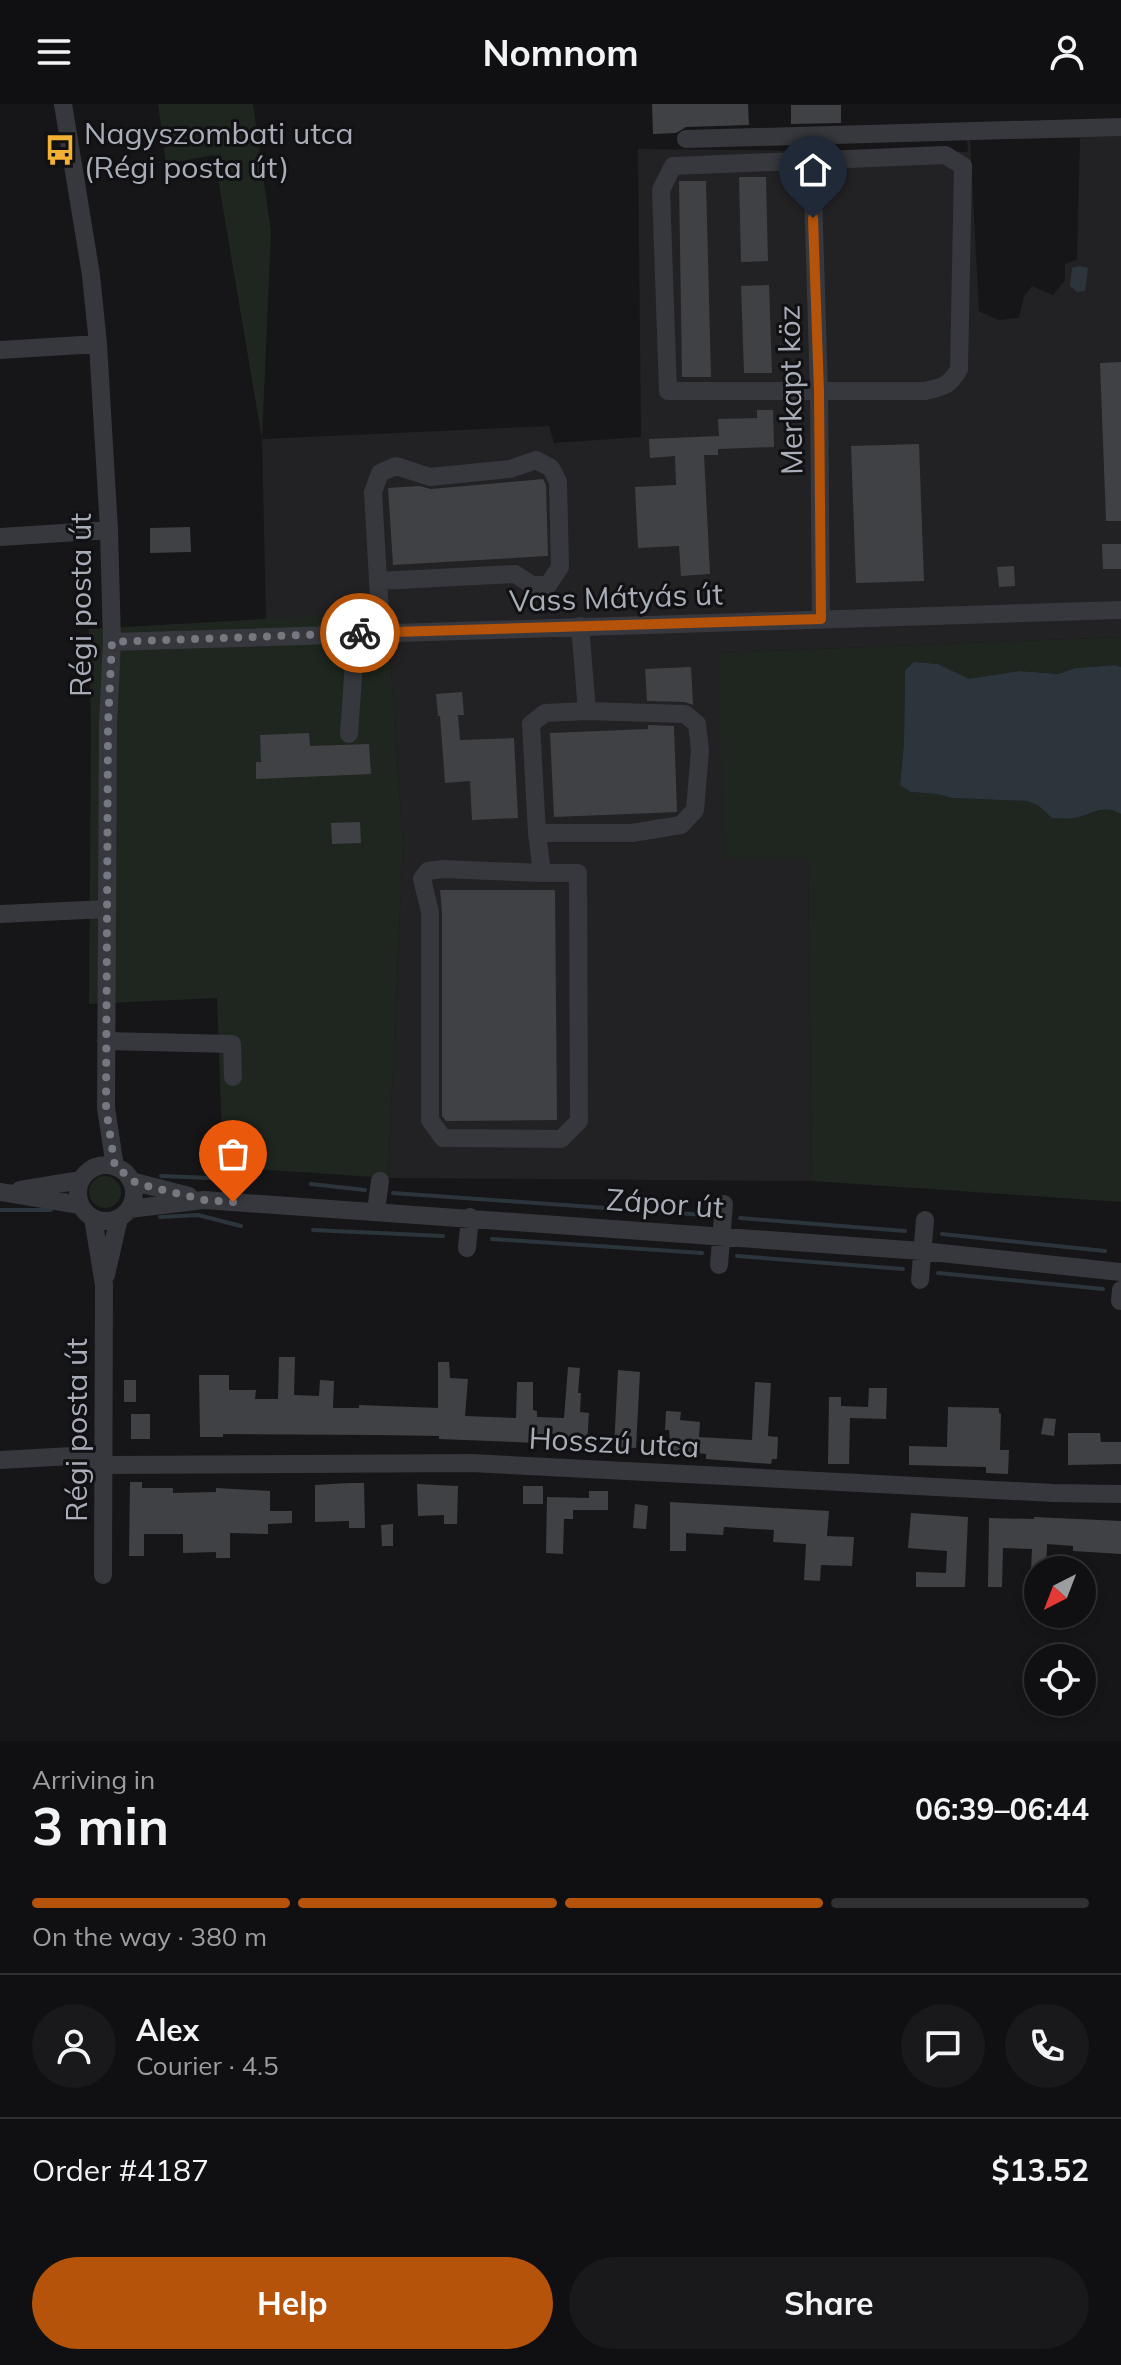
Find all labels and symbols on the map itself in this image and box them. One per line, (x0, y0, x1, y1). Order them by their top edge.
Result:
place label: Nagyszombati utca (Régi posta út) (84, 114, 353, 186)
bus stop icon: Nagyszombati utca (Régi posta út) (43, 133, 77, 167)
pin (779, 136, 847, 218)
street label: Merkapt köz (770, 305, 810, 475)
street label: Régi posta út (61, 513, 99, 697)
street label: Vass Mátyás út (509, 574, 723, 620)
courier (320, 593, 400, 673)
pin (199, 1120, 267, 1202)
street label: Zápor út (605, 1180, 725, 1226)
street label: Régi posta út (57, 1338, 95, 1522)
street label: Hosszú utca (528, 1419, 700, 1465)
north arrow (1024, 1556, 1096, 1628)

